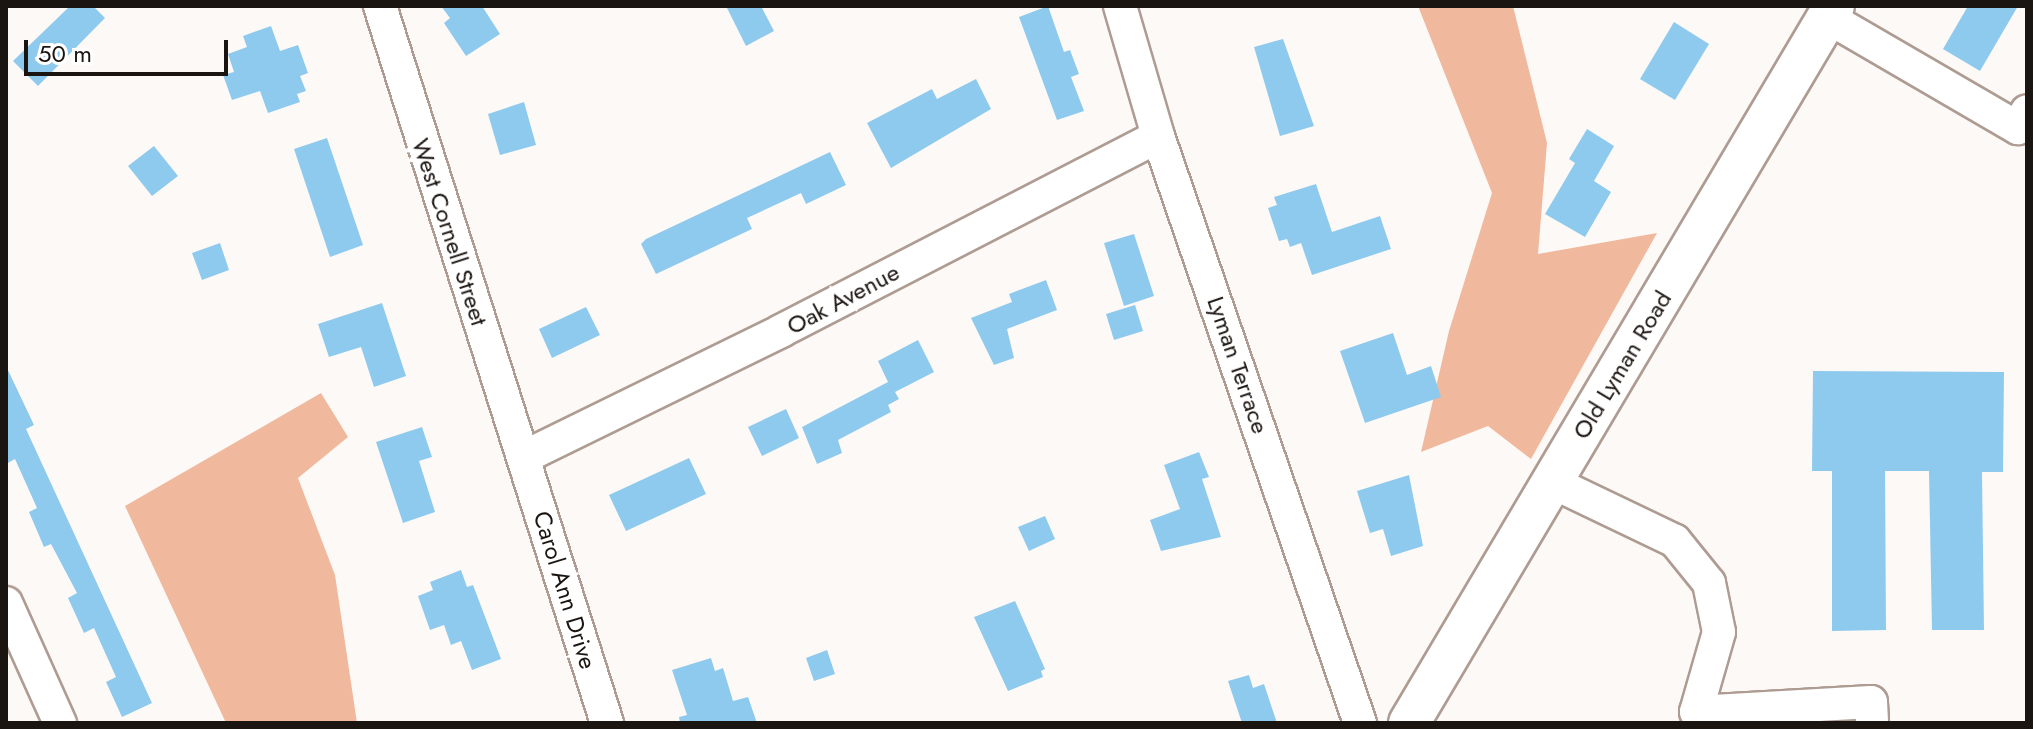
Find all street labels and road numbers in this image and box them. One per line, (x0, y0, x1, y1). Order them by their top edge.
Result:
street label: West Cornell Street (406, 135, 494, 329)
street label: Oak Avenue (782, 257, 904, 341)
street label: Old Lyman Road (1567, 286, 1677, 444)
street label: Lyman Terrace (1201, 293, 1275, 437)
street label: Carol Ann Drive (527, 508, 603, 672)

